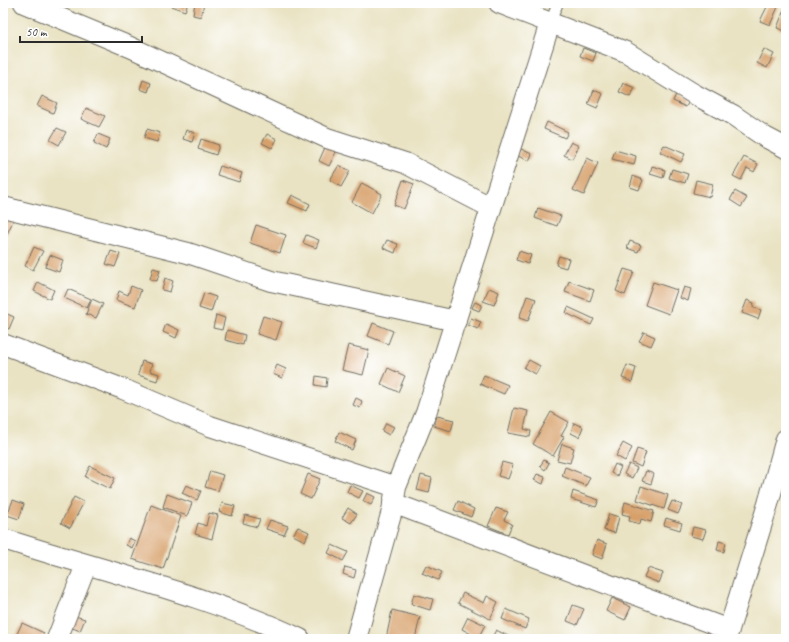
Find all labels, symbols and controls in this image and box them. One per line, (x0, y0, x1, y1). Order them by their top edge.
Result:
scale bar (20, 18, 142, 44)
text: 50 m (26, 24, 48, 40)

